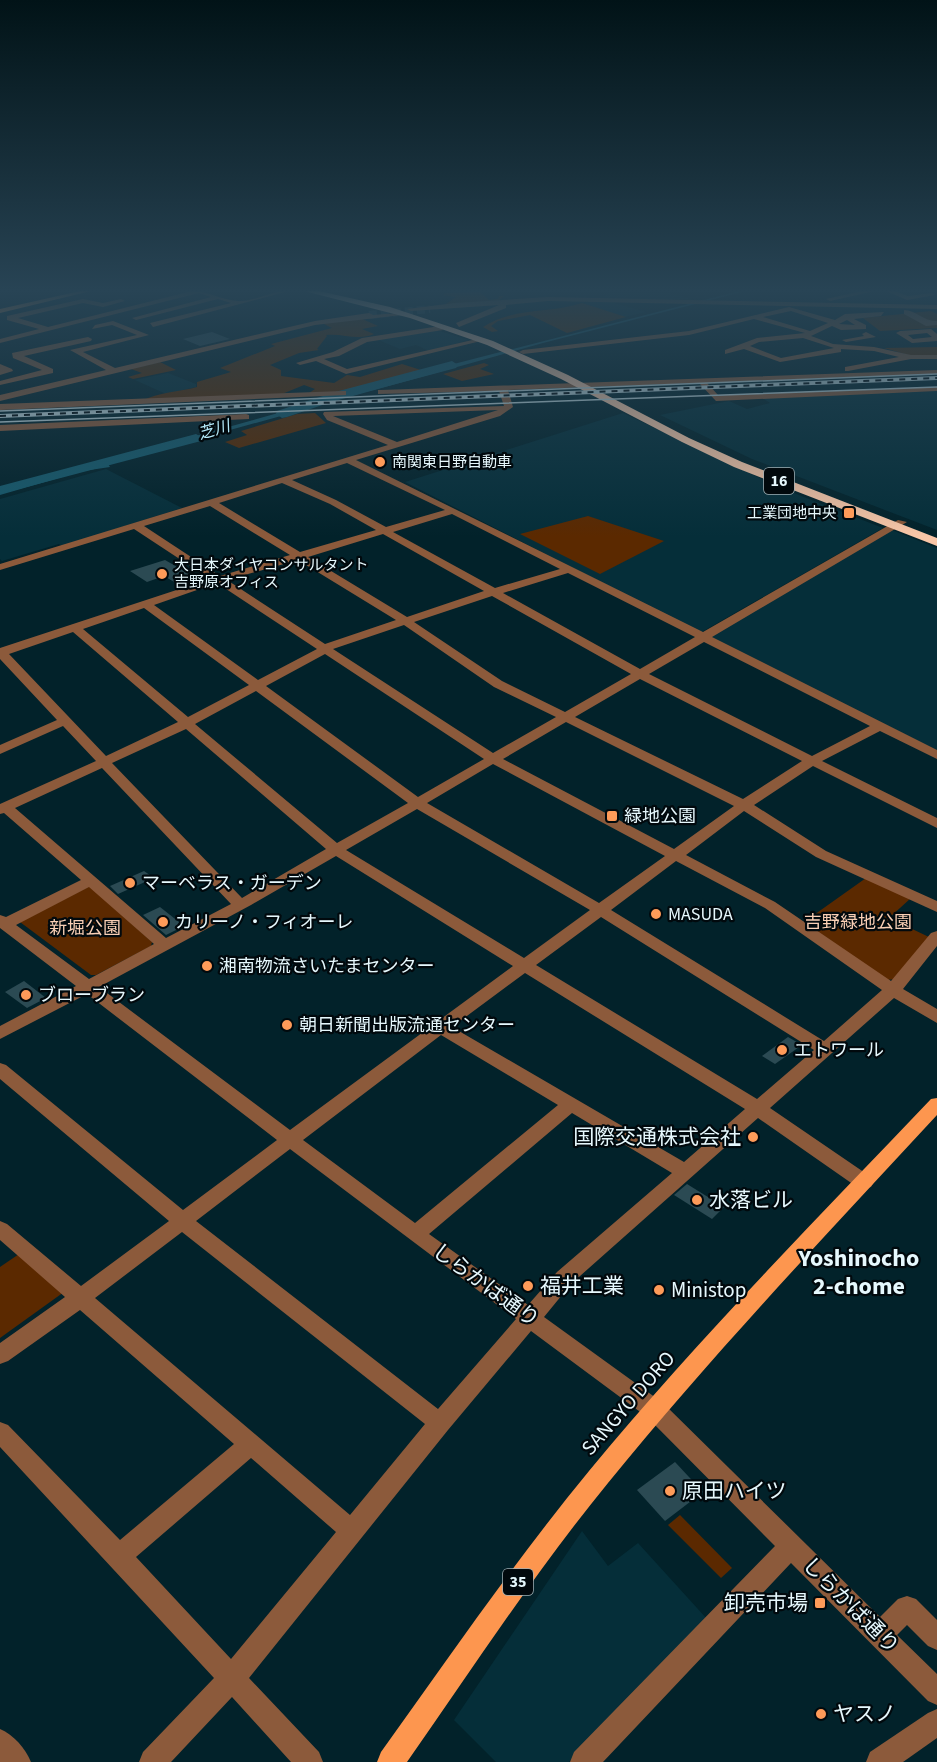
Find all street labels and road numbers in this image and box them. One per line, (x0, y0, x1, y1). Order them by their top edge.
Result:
road number: 16 (764, 468, 794, 494)
street label: しらかば通り (426, 1236, 546, 1334)
street label: SANGYO DORO (574, 1344, 682, 1462)
street label: しらかば通り (796, 1550, 906, 1660)
road number: 35 (503, 1569, 533, 1595)

